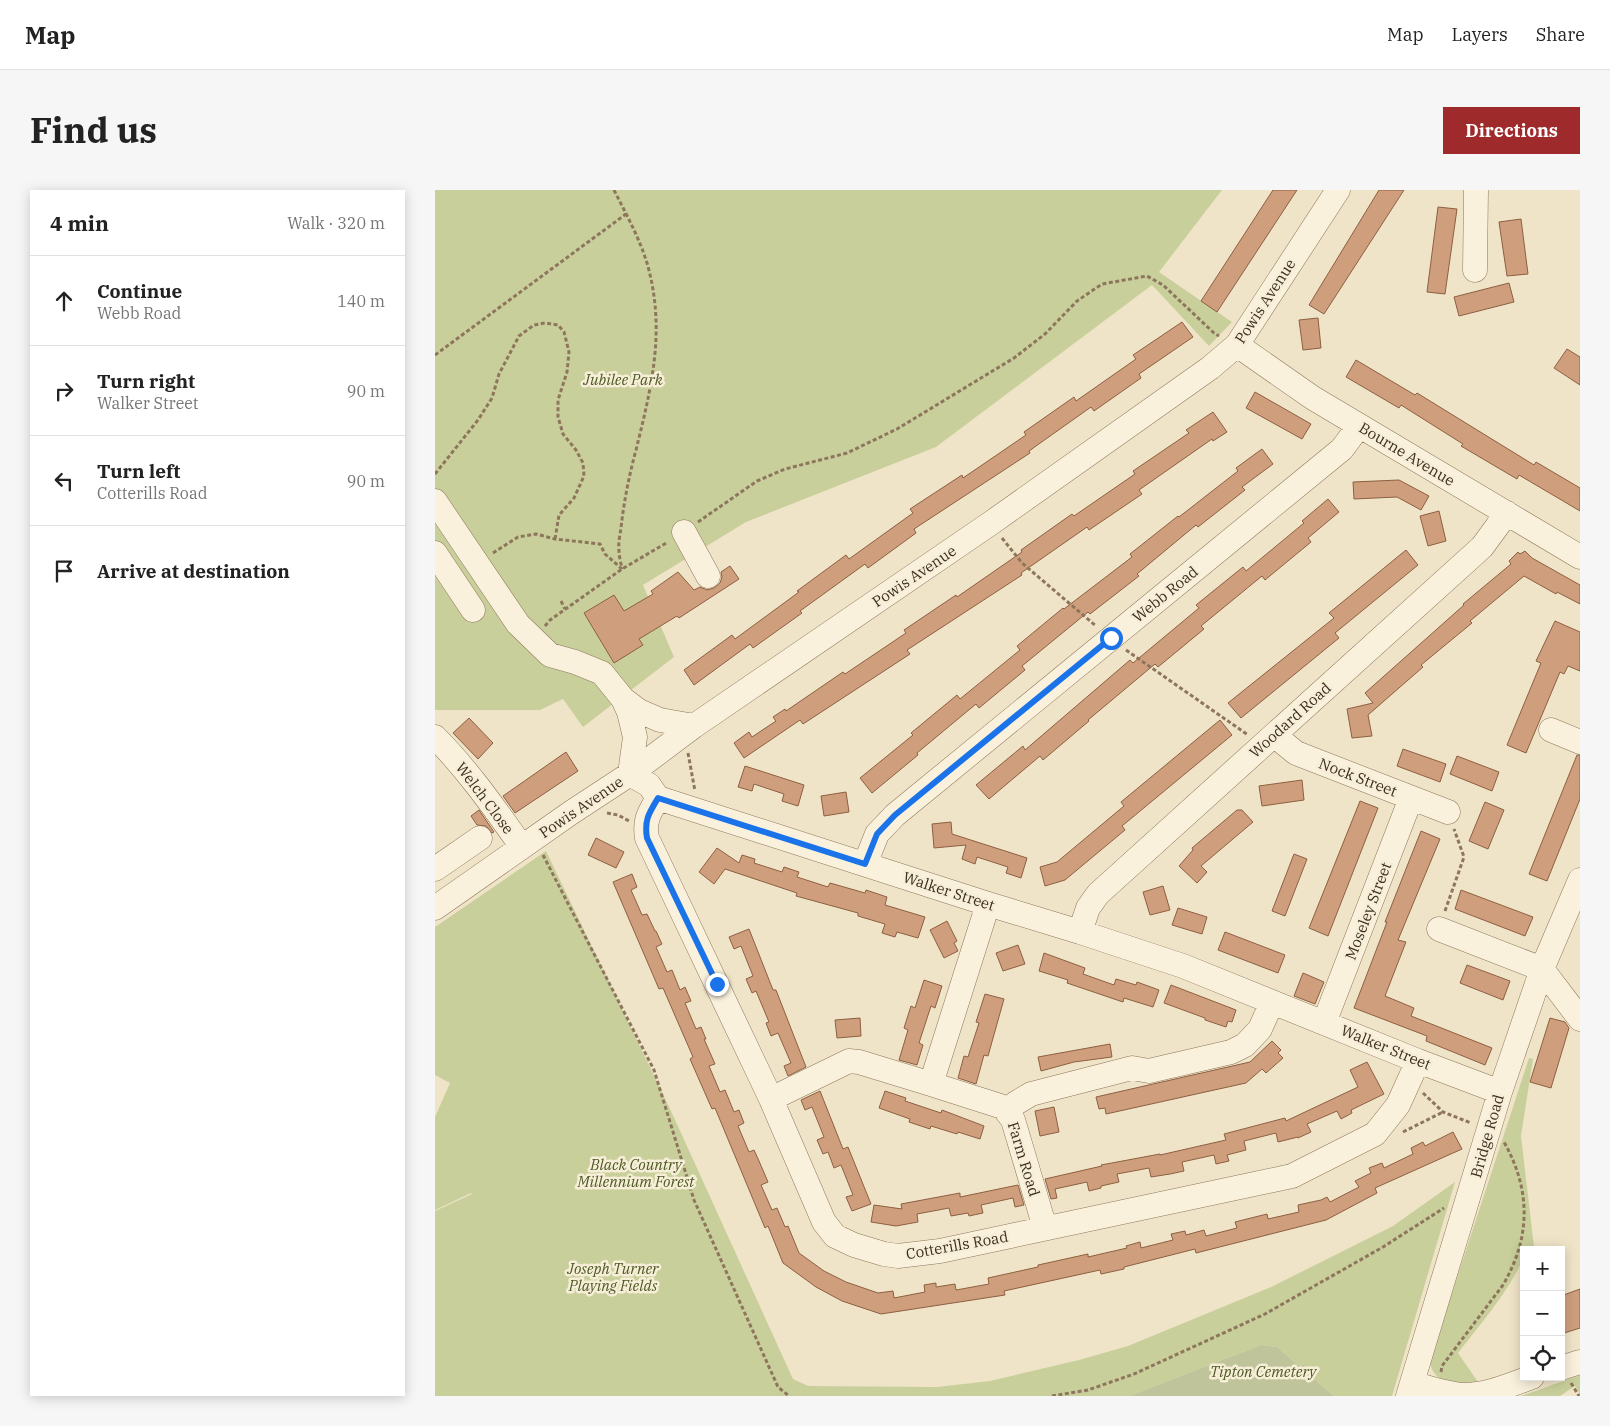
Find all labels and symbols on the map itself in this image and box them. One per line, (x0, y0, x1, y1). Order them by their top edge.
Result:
street label: Powis Avenue (1231, 255, 1299, 347)
park label: Jubilee Park (582, 370, 663, 389)
street label: Bourne Avenue (1356, 418, 1458, 490)
street label: Powis Avenue (868, 541, 960, 611)
street label: Webb Road (1128, 562, 1202, 626)
route start (1100, 627, 1123, 650)
street label: Woodard Road (1245, 678, 1335, 762)
street label: Nock Street (1316, 753, 1400, 801)
street label: Welch Close (452, 758, 518, 838)
street label: Powis Avenue (535, 772, 627, 842)
street label: Moseley Street (1341, 860, 1395, 962)
street label: Walker Street (901, 867, 997, 915)
route end (706, 973, 729, 996)
street label: Walker Street (1338, 1020, 1434, 1074)
street label: Bridge Road (1466, 1092, 1508, 1180)
street label: Farm Road (1004, 1119, 1044, 1199)
park label: Black Country Millennium Forest (577, 1155, 695, 1191)
street label: Cotterills Road (904, 1227, 1010, 1263)
park label: Joseph Turner Playing Fields (566, 1259, 659, 1295)
park label: Tipton Cemetery (1210, 1362, 1317, 1381)

